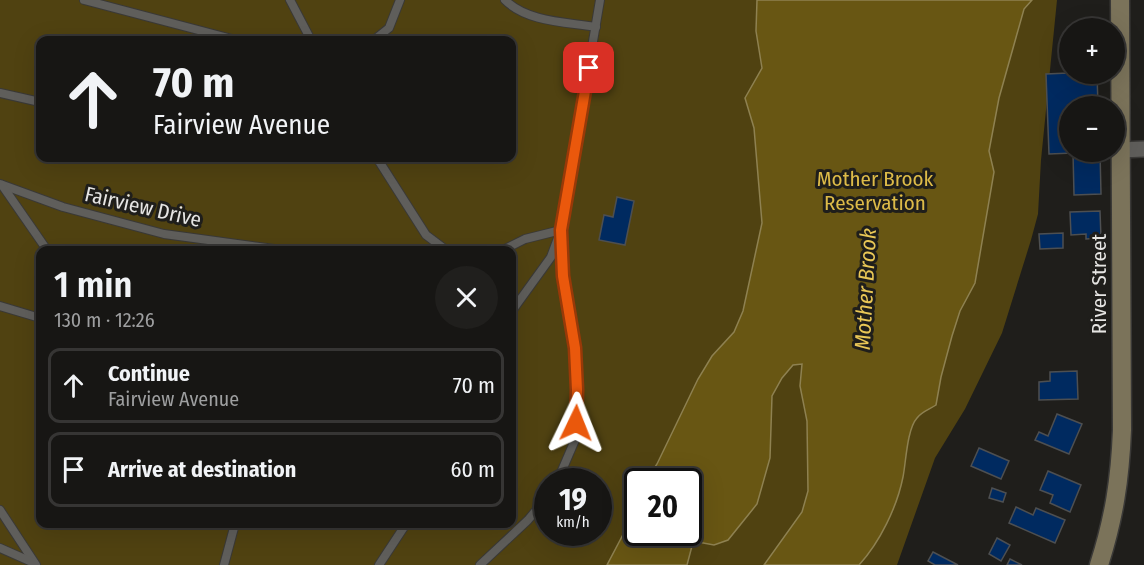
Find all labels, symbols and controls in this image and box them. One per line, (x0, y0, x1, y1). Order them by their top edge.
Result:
map controls (1059, 18, 1125, 162)
button: + (1059, 18, 1125, 84)
pin (563, 42, 614, 93)
icon: arrive (572, 51, 605, 84)
text: 70 m (153, 58, 234, 108)
icon: ahead (54, 60, 132, 138)
button: − (1059, 96, 1125, 162)
text: Fairview Avenue (153, 109, 330, 141)
park label: Mother Brook Reservation (817, 166, 934, 216)
street label: Fairview Drive (82, 181, 204, 233)
water label: Mother Brook (849, 227, 882, 351)
street label: River Street (1086, 234, 1112, 334)
text: 1 min (54, 263, 132, 307)
button: close (435, 266, 498, 329)
text: 130 m · 12:26 (54, 308, 155, 332)
text: Continue (108, 360, 190, 387)
icon: ahead (57, 369, 90, 402)
text: 70 m (453, 372, 495, 399)
text: Fairview Avenue (108, 387, 239, 411)
position arrow (544, 391, 608, 455)
icon: arrive (57, 453, 90, 486)
text: Arrive at destination (108, 456, 296, 483)
text: 60 m (451, 456, 495, 483)
speed limit sign: 20 (624, 468, 702, 546)
text: 19 (559, 482, 587, 518)
text: km/h (556, 513, 590, 531)

